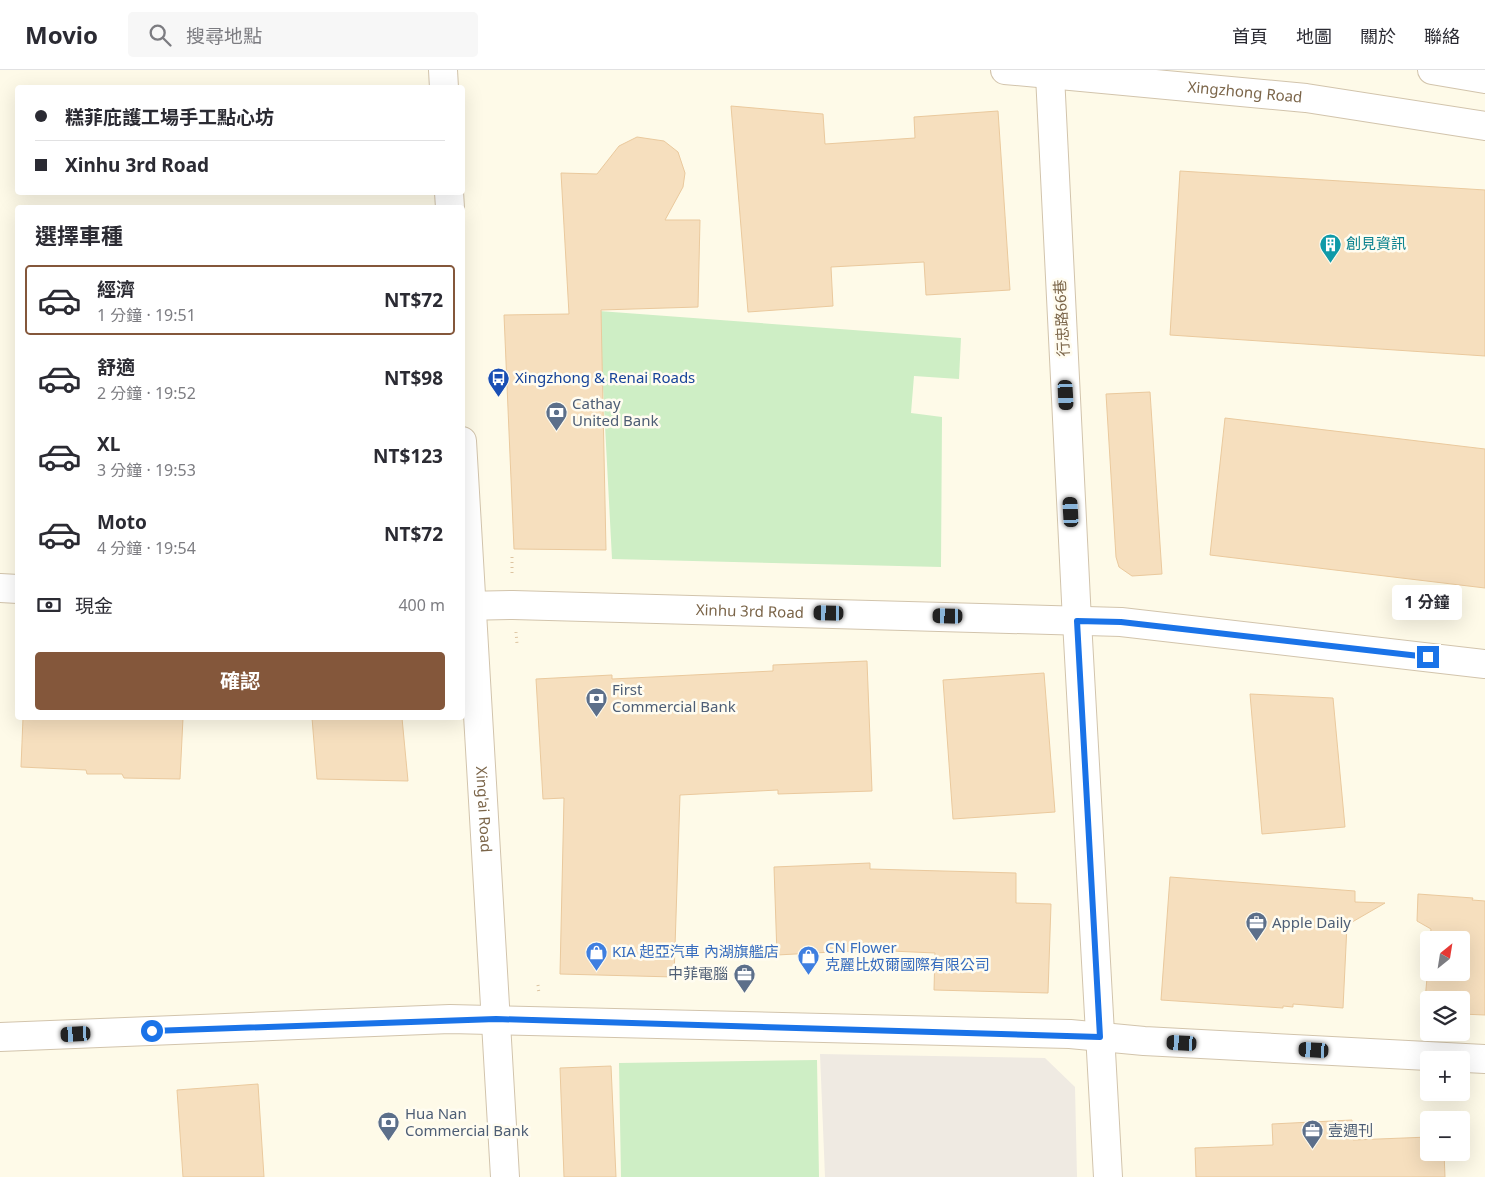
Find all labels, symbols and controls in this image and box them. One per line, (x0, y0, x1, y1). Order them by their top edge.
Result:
search box (128, 12, 478, 57)
text: Movio (25, 18, 98, 51)
icon: search (146, 21, 174, 49)
text: 搜尋地點 (186, 23, 262, 49)
text: 首頁 (1232, 24, 1268, 48)
text: 地圖 (1296, 24, 1332, 48)
text: 關於 (1360, 24, 1396, 48)
text: 聯絡 (1424, 24, 1460, 48)
street label: Xingzhong Road (1187, 76, 1303, 107)
text: 糕菲庇護工場手工點心坊 (65, 104, 274, 130)
text: Xinhu 3rd Road (65, 152, 209, 178)
text: 選擇車種 (35, 220, 123, 250)
building icon: 創見資訊 (1318, 232, 1342, 263)
place label: 創見資訊 (1346, 233, 1406, 253)
text: 經濟 (97, 276, 135, 302)
icon: car (37, 278, 82, 323)
street label: 行忠路66巷 (1049, 279, 1073, 357)
text: NT$72 (384, 287, 443, 313)
text: 1 分鐘 · 19:51 (97, 304, 196, 326)
text: 舒適 (97, 354, 135, 380)
icon: car (37, 356, 82, 401)
text: NT$98 (384, 365, 443, 391)
bus stop icon: Xingzhong & Renai Roads (487, 366, 511, 397)
place label: Xingzhong & Renai Roads (515, 367, 695, 387)
car (1057, 380, 1074, 410)
text: 2 分鐘 · 19:52 (97, 382, 196, 404)
place label: Cathay United Bank (572, 393, 659, 430)
bank icon: Cathay United Bank (544, 401, 568, 432)
text: XL (97, 431, 120, 457)
icon: car (37, 434, 82, 479)
text: NT$123 (373, 443, 443, 469)
text: 3 分鐘 · 19:53 (97, 459, 196, 481)
car (1062, 497, 1079, 527)
text: Moto (97, 509, 147, 535)
icon: car (37, 512, 82, 557)
text: NT$72 (384, 521, 443, 547)
text: 4 分鐘 · 19:54 (97, 537, 196, 559)
callout: 1 分鐘 (1393, 584, 1463, 620)
icon: cash (35, 591, 63, 619)
text: 1 分鐘 (1404, 591, 1450, 613)
text: 現金 (75, 593, 113, 619)
text: 400 m (398, 594, 445, 616)
street label: Xinhu 3rd Road (696, 599, 804, 622)
car (813, 605, 844, 621)
car (932, 608, 963, 624)
route end (1417, 646, 1439, 668)
button: 確認 (35, 652, 445, 710)
place label: First Commercial Bank (612, 679, 736, 716)
bank icon: First Commercial Bank (584, 687, 608, 718)
street label: Xing'ai Road (472, 766, 497, 853)
office icon: Apple Daily (1244, 911, 1268, 942)
place label: Apple Daily (1272, 912, 1351, 932)
north arrow (1420, 931, 1470, 981)
map controls (1420, 931, 1470, 1161)
place label: CN Flower 克麗比奴爾國際有限公司 (825, 937, 990, 974)
shop icon: KIA 起亞汽車 內湖旗艦店 (584, 940, 608, 971)
place label: KIA 起亞汽車 內湖旗艦店 (612, 941, 779, 961)
shop icon: CN Flower 克麗比奴爾國際有限公司 (797, 945, 821, 976)
office icon: 中菲電腦 (732, 962, 756, 993)
place label: 中菲電腦 (668, 963, 728, 983)
button: layers (1420, 991, 1470, 1041)
route start (141, 1020, 163, 1042)
car (60, 1026, 91, 1042)
car (1166, 1035, 1197, 1051)
car (1298, 1042, 1329, 1058)
button: + (1420, 1051, 1470, 1101)
place label: Hua Nan Commercial Bank (405, 1103, 529, 1140)
bank icon: Hua Nan Commercial Bank (377, 1111, 401, 1142)
button: − (1420, 1111, 1470, 1161)
office icon: 壹週刊 (1300, 1119, 1324, 1150)
place label: 壹週刊 (1328, 1120, 1373, 1140)

